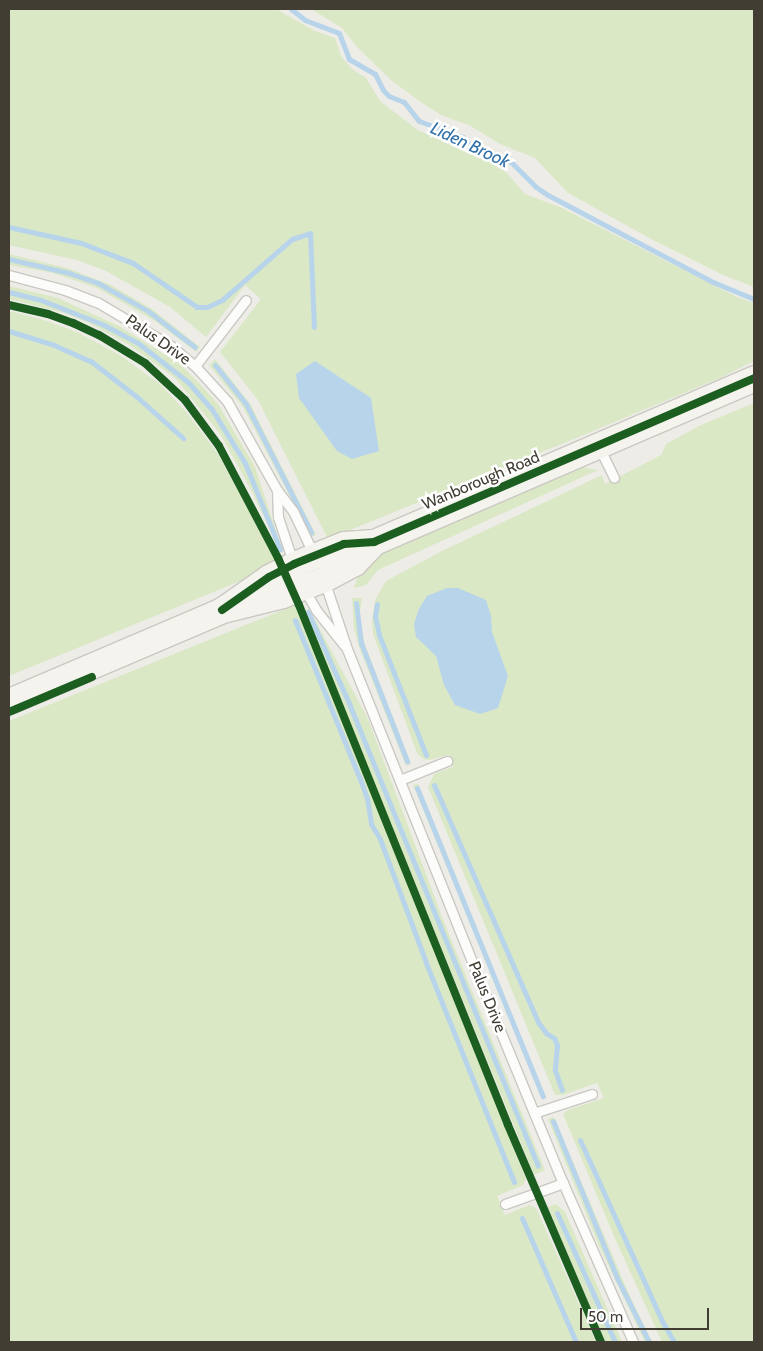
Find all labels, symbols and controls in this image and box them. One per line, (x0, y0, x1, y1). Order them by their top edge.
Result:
water label: Liden Brook (427, 117, 513, 173)
street label: Palus Drive (122, 311, 194, 369)
street label: Wanborough Road (419, 448, 543, 514)
street label: Palus Drive (464, 959, 510, 1035)
scale bar (583, 1298, 712, 1330)
text: 50 m (588, 1308, 623, 1326)

